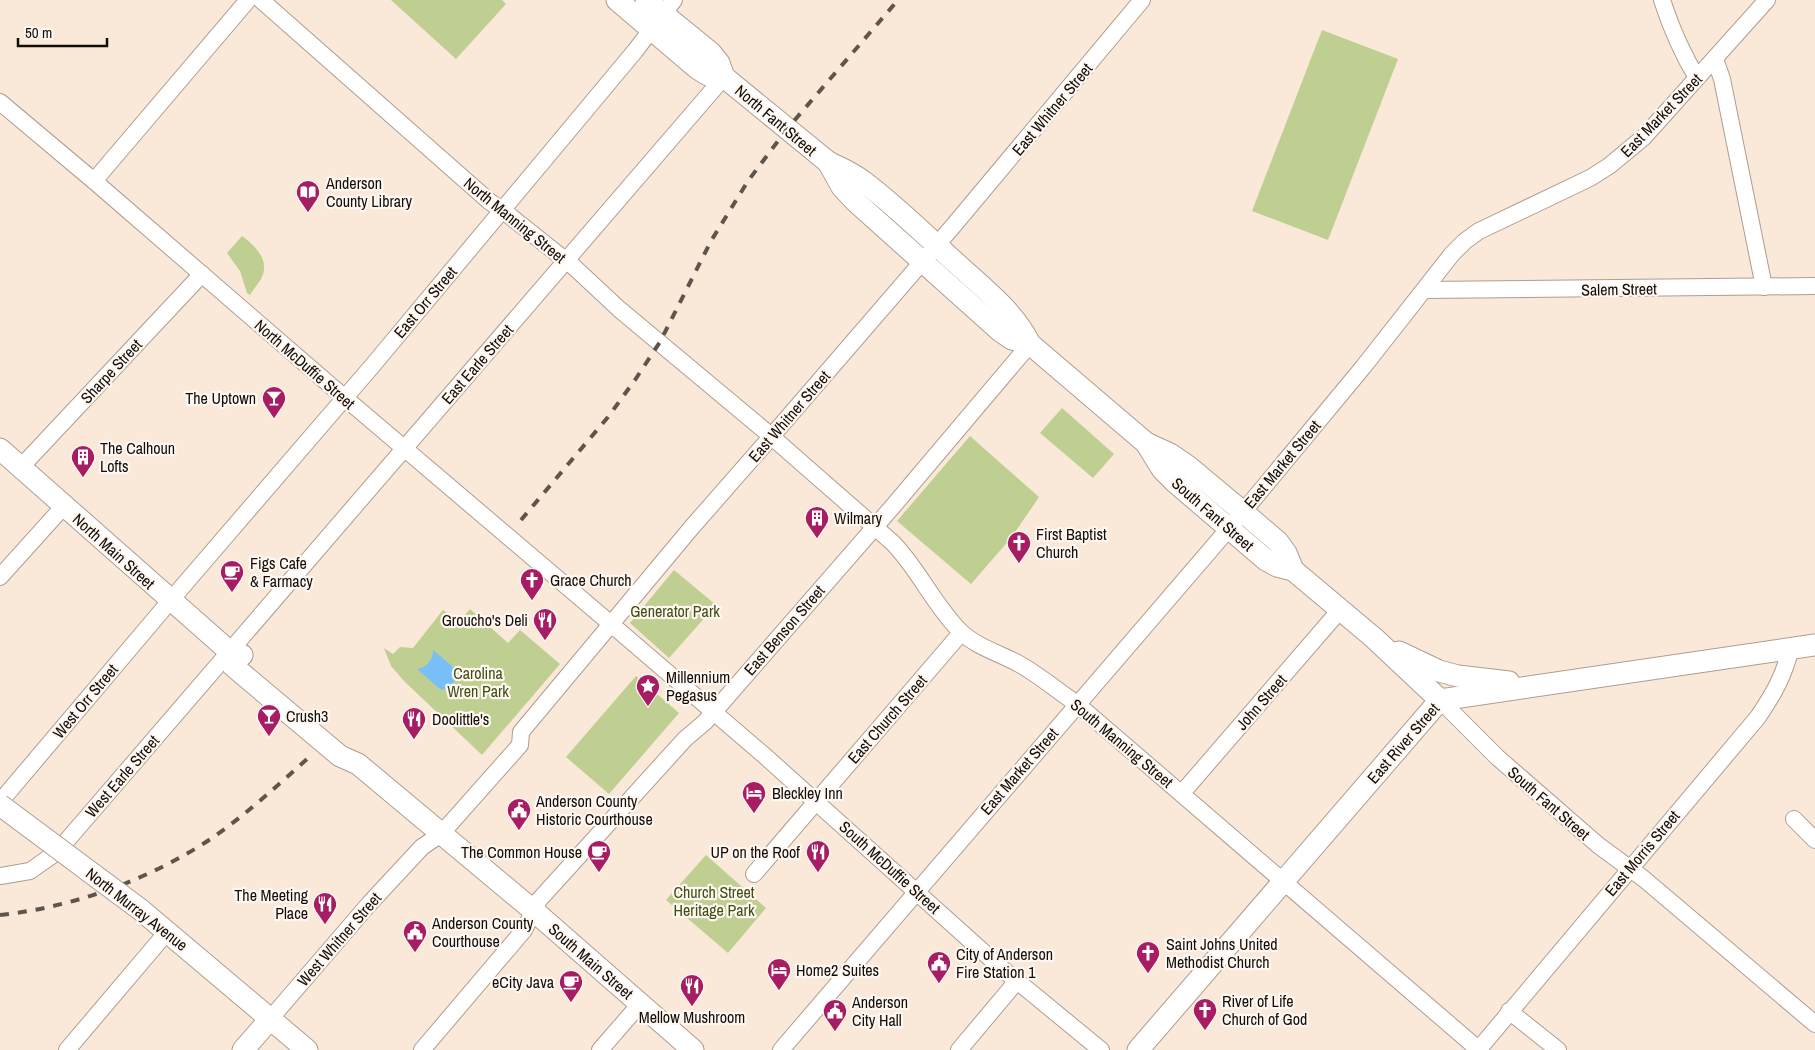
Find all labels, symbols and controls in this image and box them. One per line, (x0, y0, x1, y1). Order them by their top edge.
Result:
scale bar (18, 15, 106, 47)
text: 50 m (25, 22, 52, 43)
street label: East Whitner Street (1007, 58, 1097, 160)
street label: East Market Street (1615, 68, 1707, 162)
street label: North Fant Street (731, 79, 822, 161)
place label: Anderson County Library (325, 172, 412, 212)
street label: North Manning Street (459, 172, 571, 268)
library icon: Anderson County Library (295, 179, 321, 213)
street label: East Orr Street (388, 261, 462, 343)
street label: Salem Street (1581, 277, 1657, 301)
street label: North McDuffie Street (250, 314, 360, 414)
street label: East Earle Street (436, 319, 518, 409)
street label: Sharpe Street (75, 334, 147, 408)
street label: East Whitner Street (743, 365, 835, 466)
bar icon: The Uptown (261, 385, 287, 419)
place label: The Uptown (185, 387, 256, 409)
street label: East Market Street (1239, 415, 1326, 513)
place label: The Calhoun Lofts (100, 437, 175, 477)
building icon: The Calhoun Lofts (70, 444, 96, 478)
street label: South Fant Street (1167, 472, 1259, 556)
building icon: Wilmary (804, 505, 830, 539)
place label: Wilmary (834, 507, 883, 529)
street label: North Main Street (68, 508, 160, 594)
place label: First Baptist Church (1036, 523, 1107, 563)
church icon: First Baptist Church (1006, 530, 1032, 564)
place label: Figs Cafe & Farmacy (250, 552, 313, 592)
cafe icon: Figs Cafe & Farmacy (219, 559, 245, 593)
church icon: Grace Church (519, 567, 545, 601)
place label: Grace Church (550, 569, 632, 591)
street label: East Benson Street (739, 580, 830, 680)
park label: Generator Park (630, 600, 720, 622)
restaurant icon: Groucho's Deli (532, 607, 558, 641)
place label: Groucho's Deli (442, 609, 528, 631)
street label: West Orr Street (47, 659, 123, 743)
park label: Carolina Wren Park (447, 662, 509, 702)
place label: Millennium Pegasus (666, 666, 730, 706)
street label: John Street (1231, 669, 1292, 735)
street label: East Church Street (842, 670, 932, 768)
place icon: Millennium Pegasus (635, 673, 661, 707)
street label: South Manning Street (1066, 694, 1178, 793)
street label: East River Street (1362, 698, 1444, 788)
bar icon: Crush3 (256, 703, 282, 737)
place label: Crush3 (286, 705, 328, 727)
restaurant icon: Doolittle's (401, 706, 427, 740)
place label: Doolittle's (432, 708, 489, 730)
street label: East Market Street (975, 723, 1063, 819)
street label: West Earle Street (80, 730, 164, 822)
street label: South Fant Street (1503, 761, 1595, 845)
hotel icon: Bleckley Inn (741, 780, 767, 814)
place label: Bleckley Inn (772, 782, 843, 804)
place label: Anderson County Historic Courthouse (535, 790, 653, 830)
public building icon: Anderson County Historic Courthouse (506, 797, 532, 831)
street label: East Morris Street (1600, 805, 1685, 901)
street label: South McDuffie Street (835, 816, 946, 919)
cafe icon: The Common House (586, 839, 612, 873)
restaurant icon: UP on the Roof (805, 839, 831, 873)
place label: The Common House (461, 841, 582, 863)
place label: UP on the Roof (711, 841, 800, 863)
street label: North Murray Avenue (81, 862, 193, 956)
park label: Church Street Heritage Park (674, 881, 755, 921)
place label: The Meeting Place (234, 884, 309, 924)
street label: West Whitner Street (292, 887, 386, 991)
restaurant icon: The Meeting Place (312, 891, 338, 925)
place label: Anderson County Courthouse (431, 912, 534, 952)
street label: South Main Street (544, 918, 638, 1004)
public building icon: Anderson County Courthouse (402, 919, 428, 953)
place label: Saint Johns United Methodist Church (1166, 933, 1278, 973)
church icon: Saint Johns United Methodist Church (1135, 940, 1161, 974)
place label: City of Anderson Fire Station 1 (956, 943, 1053, 983)
public building icon: City of Anderson Fire Station 1 (926, 950, 952, 984)
hotel icon: Home2 Suites (766, 957, 792, 991)
place label: Home2 Suites (796, 959, 879, 981)
cafe icon: eCity Java (558, 969, 584, 1003)
place label: eCity Java (492, 971, 555, 993)
restaurant icon: Mellow Mushroom (679, 973, 705, 1007)
place label: River of Life Church of God (1222, 990, 1307, 1030)
place label: Anderson City Hall (851, 991, 908, 1031)
church icon: River of Life Church of God (1192, 997, 1218, 1031)
public building icon: Anderson City Hall (822, 998, 848, 1032)
place label: Mellow Mushroom (639, 1006, 745, 1028)

